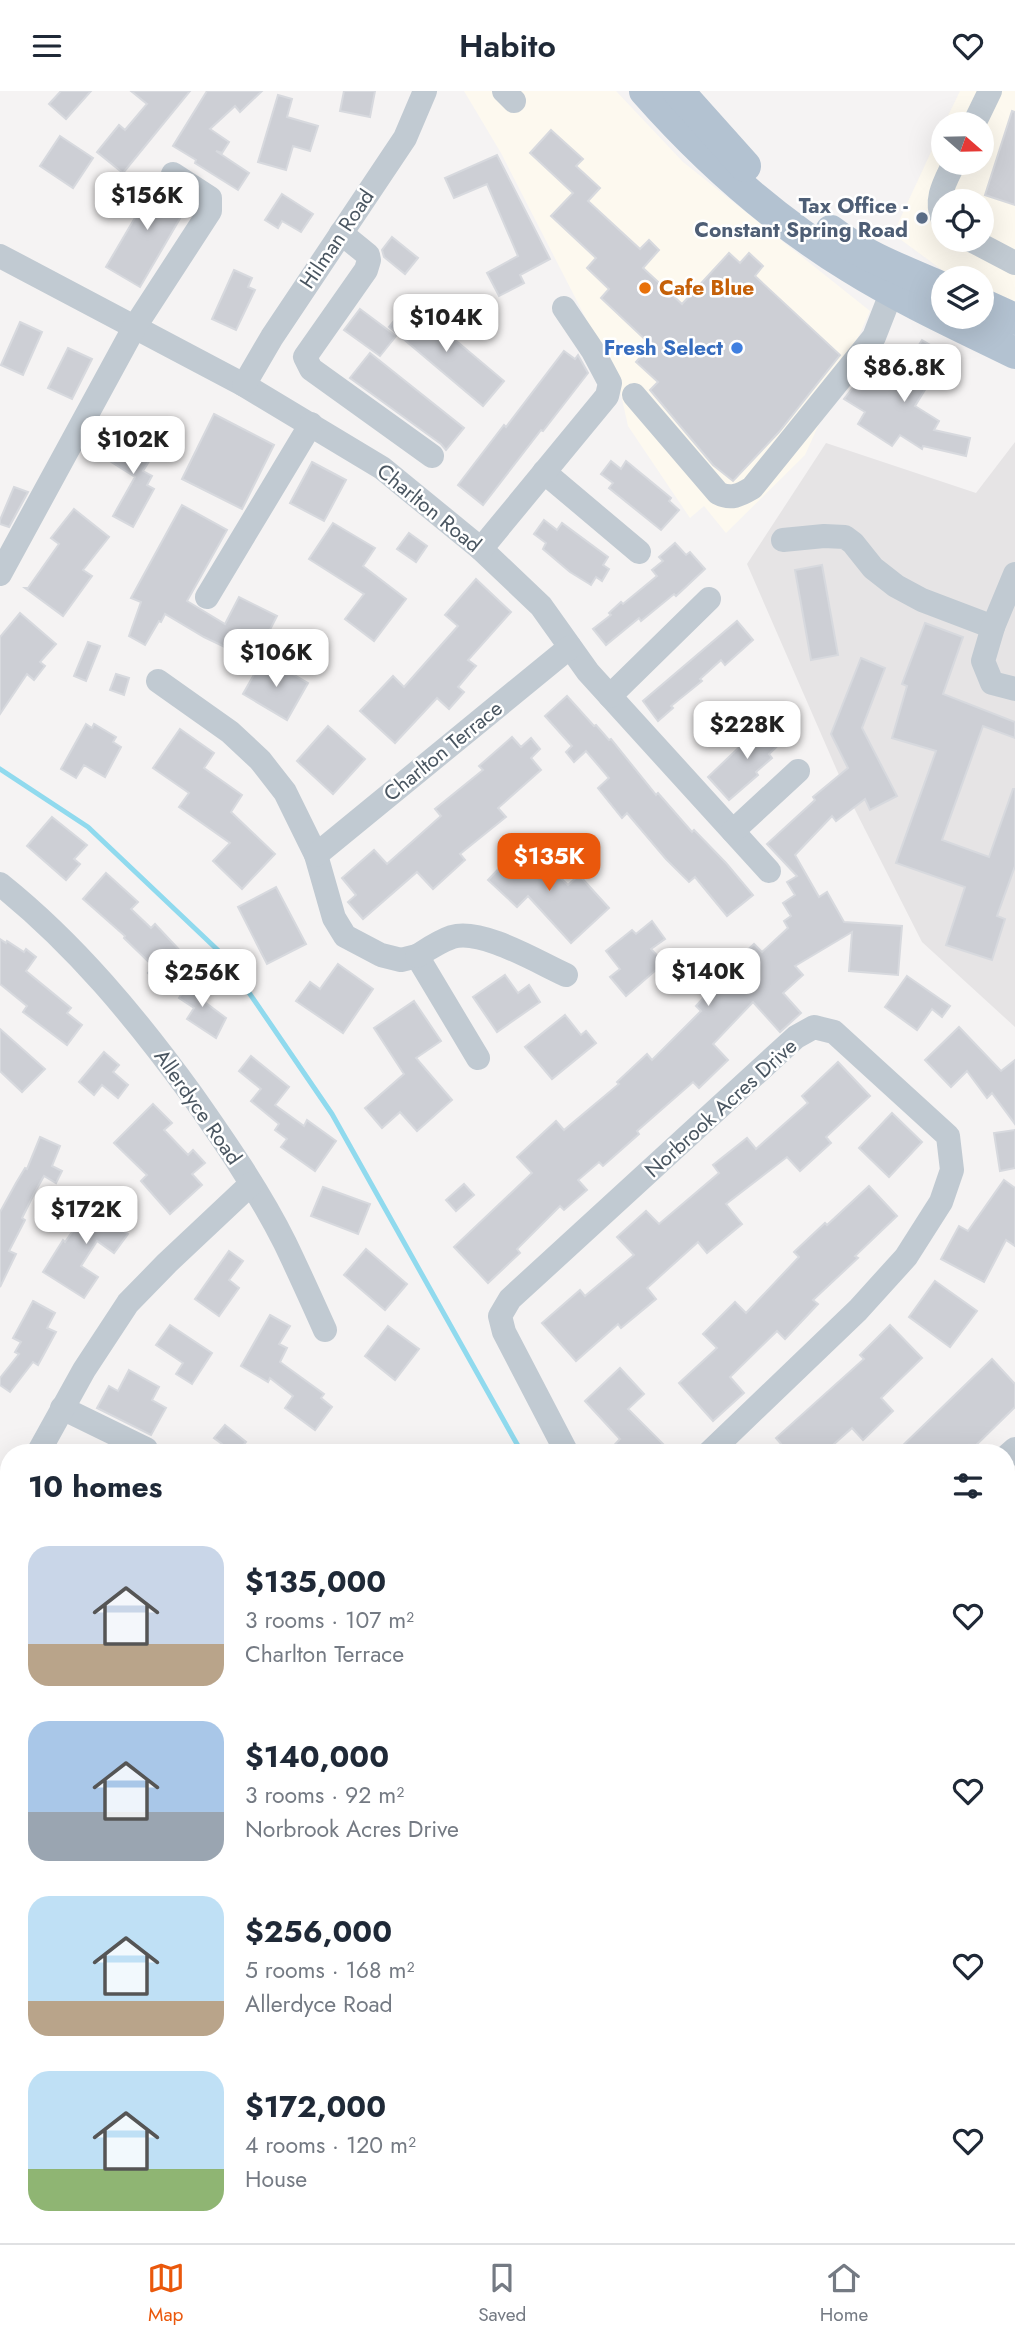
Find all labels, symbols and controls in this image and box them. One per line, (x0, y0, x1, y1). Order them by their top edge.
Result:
text: Habito (459, 23, 556, 69)
icon: menu (28, 27, 66, 65)
icon: heart (949, 27, 987, 65)
north arrow (931, 112, 994, 175)
map controls (931, 112, 994, 329)
pin: $156K (98, 173, 196, 232)
text: $156K (111, 178, 183, 212)
street label: Hilman Road (293, 183, 381, 295)
button: locate (931, 189, 994, 252)
place label: Tax Office - Constant Spring Road (694, 191, 908, 245)
marker: Tax Office - Constant Spring Road (914, 210, 930, 226)
button: layers (931, 266, 994, 329)
place label: Cafe Blue (659, 273, 754, 303)
marker: Cafe Blue (637, 280, 653, 296)
pin: $104K (397, 295, 495, 354)
text: $104K (409, 300, 483, 334)
place label: Fresh Select (604, 333, 723, 363)
marker: Fresh Select (729, 340, 745, 356)
pin: $86.8K (847, 345, 961, 404)
text: $86.8K (863, 350, 945, 384)
pin: $102K (84, 417, 182, 476)
text: $102K (97, 422, 169, 456)
street label: Charlton Road (370, 456, 488, 560)
pin: $106K (227, 629, 325, 689)
text: $106K (240, 635, 312, 669)
street label: Charlton Terrace (377, 694, 509, 808)
pin: $228K (698, 701, 796, 761)
text: $228K (710, 707, 784, 741)
pin: $135K (500, 833, 598, 893)
text: $135K (513, 839, 585, 873)
pin: $256K (153, 949, 251, 1009)
pin: $140K (659, 949, 757, 1008)
text: $140K (671, 954, 745, 988)
text: $256K (164, 955, 240, 989)
street label: Norbrook Acres Drive (638, 1031, 804, 1184)
street label: Allerdyce Road (147, 1043, 249, 1171)
pin: $172K (37, 1187, 135, 1246)
text: $172K (50, 1192, 122, 1226)
text: 10 homes (28, 1465, 162, 1508)
icon: filters (949, 1467, 987, 1505)
text: $135,000 (245, 1560, 386, 1603)
icon: home (84, 1574, 168, 1658)
icon: heart (949, 1597, 987, 1635)
text: 3 rooms · 107 m² (245, 1603, 414, 1637)
text: Charlton Terrace (245, 1637, 404, 1671)
text: $140,000 (245, 1735, 389, 1778)
icon: home (84, 1749, 168, 1833)
icon: heart (949, 1772, 987, 1810)
text: 3 rooms · 92 m² (245, 1778, 404, 1812)
text: Norbrook Acres Drive (245, 1812, 459, 1846)
text: $256,000 (245, 1910, 392, 1953)
icon: home (84, 1924, 168, 2008)
icon: heart (949, 1947, 987, 1985)
text: 5 rooms · 168 m² (245, 1953, 414, 1987)
text: Allerdyce Road (245, 1987, 393, 2021)
text: $172,000 (245, 2085, 386, 2128)
icon: home (84, 2099, 168, 2183)
icon: heart (949, 2122, 987, 2160)
text: 4 rooms · 120 m² (245, 2128, 416, 2162)
text: House (245, 2162, 307, 2196)
tab: Map (147, 2259, 185, 2328)
tab: Saved (478, 2259, 526, 2328)
tab: Home (820, 2259, 868, 2328)

